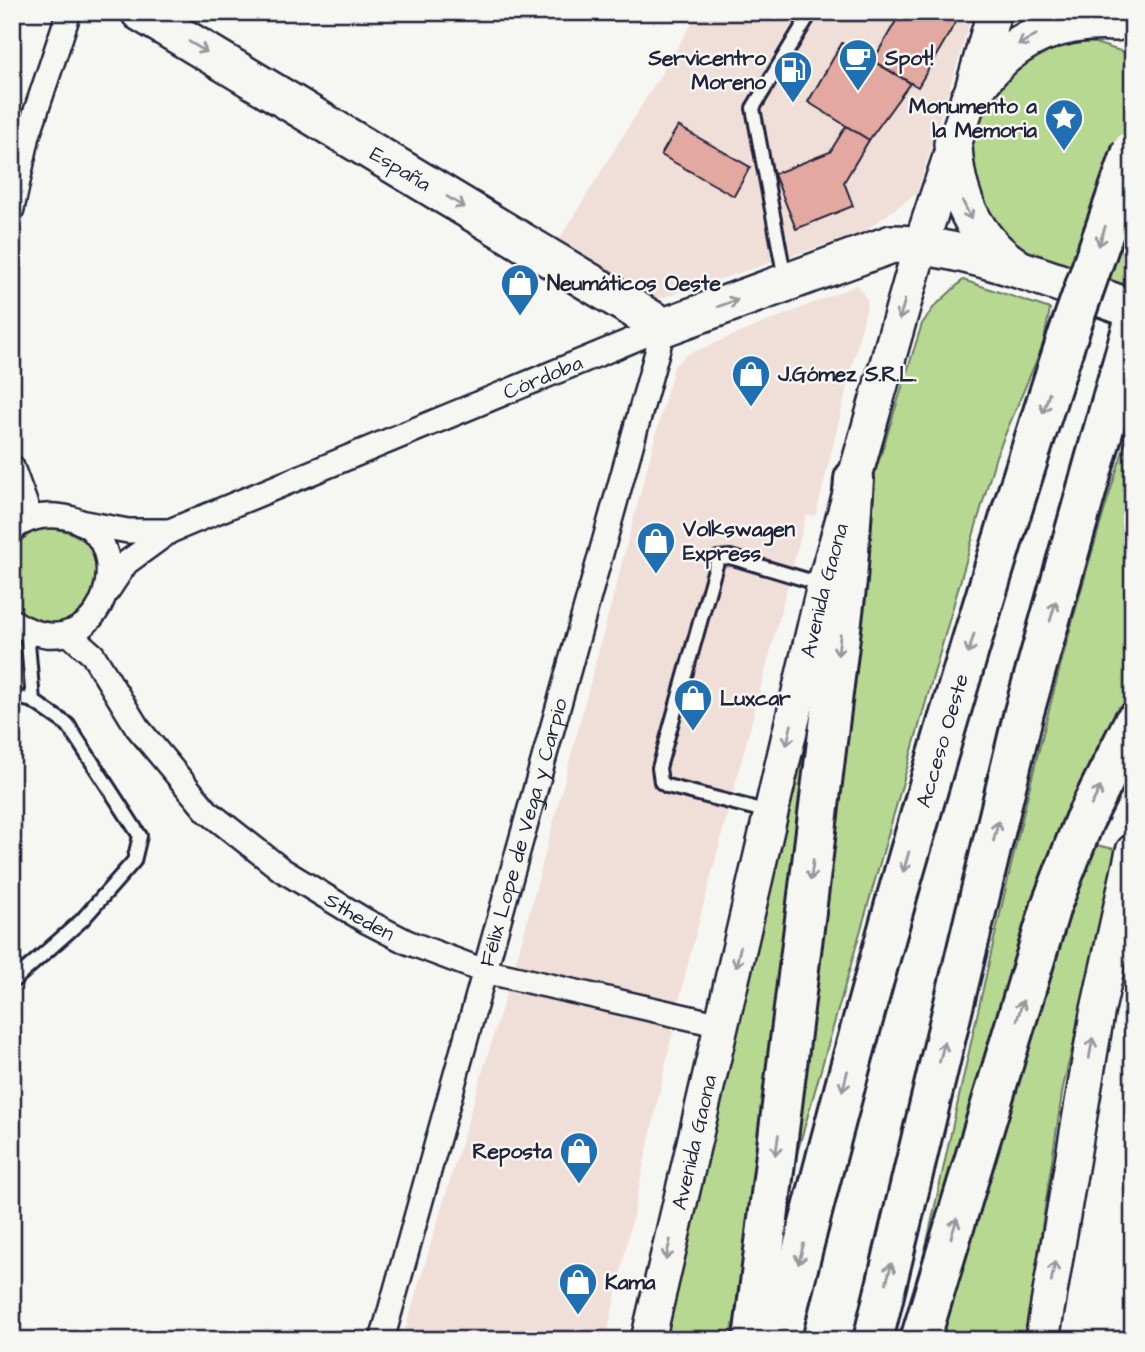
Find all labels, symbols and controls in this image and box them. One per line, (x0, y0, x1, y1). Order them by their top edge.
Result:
one-way arrow (1017, 33, 1037, 47)
cafe icon: Spot! (837, 37, 879, 92)
one-way arrow (188, 41, 208, 55)
place label: Servicentro Moreno (647, 44, 766, 97)
place label: Spot! (884, 44, 933, 74)
fuel station icon: Servicentro Moreno (772, 49, 814, 104)
place label: Monumento a la Memoria (909, 92, 1037, 145)
place icon: Monumento a la Memoria (1043, 97, 1085, 152)
street label: España (364, 139, 437, 199)
one-way arrow (446, 196, 466, 210)
one-way arrow (961, 199, 975, 220)
one-way arrow (1095, 225, 1107, 247)
shop icon: Neumáticos Oeste (499, 262, 541, 317)
place label: Neumáticos Oeste (547, 269, 721, 298)
one-way arrow (716, 296, 738, 308)
one-way arrow (894, 298, 907, 320)
street label: Córdoba (499, 348, 587, 407)
shop icon: J.Gómez S.R.L. (730, 353, 772, 408)
place label: J.Gómez S.R.L. (777, 360, 917, 389)
one-way arrow (1039, 392, 1051, 414)
place label: Volkswagen Express (682, 515, 796, 569)
shop icon: Volkswagen Express (635, 520, 677, 575)
street label: Avenida Gaona (794, 520, 856, 660)
one-way arrow (1047, 600, 1060, 622)
one-way arrow (963, 632, 976, 654)
one-way arrow (833, 633, 846, 655)
street label: Acceso Oeste (909, 670, 976, 811)
shop icon: Luxcar (672, 677, 714, 732)
place label: Luxcar (720, 684, 791, 713)
street label: Félix Lope de Vega y Carpio (473, 695, 575, 970)
one-way arrow (782, 723, 795, 746)
one-way arrow (1090, 786, 1104, 807)
one-way arrow (990, 820, 1003, 843)
one-way arrow (899, 851, 912, 873)
one-way arrow (806, 859, 819, 881)
street label: Stheden (319, 885, 400, 948)
one-way arrow (731, 945, 744, 968)
one-way arrow (1015, 999, 1027, 1021)
one-way arrow (1085, 1037, 1098, 1060)
one-way arrow (936, 1041, 950, 1064)
one-way arrow (838, 1069, 851, 1092)
street label: Avenida Gaona (665, 1072, 724, 1213)
shop icon: Reposta (558, 1130, 600, 1185)
one-way arrow (770, 1133, 783, 1156)
place label: Reposta (472, 1137, 552, 1167)
one-way arrow (949, 1217, 962, 1239)
one-way arrow (661, 1238, 675, 1261)
one-way arrow (794, 1242, 807, 1265)
shop icon: Kama (557, 1261, 599, 1316)
one-way arrow (883, 1262, 896, 1285)
one-way arrow (1047, 1262, 1060, 1284)
place label: Kama (605, 1268, 656, 1297)

